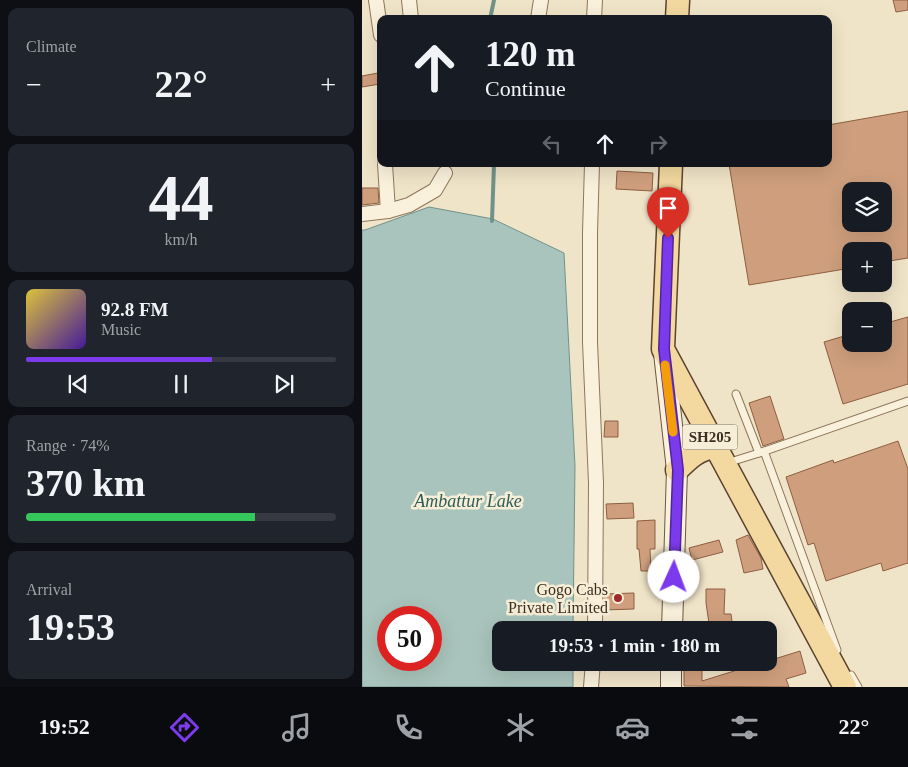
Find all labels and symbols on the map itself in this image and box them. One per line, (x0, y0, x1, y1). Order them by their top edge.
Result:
pin (647, 187, 689, 238)
road number: SH205 (682, 424, 738, 450)
water label: Ambattur Lake (413, 491, 522, 511)
position arrow (647, 550, 699, 602)
place label: Gogo Cabs Private Limited (508, 581, 608, 616)
marker: Gogo Cabs Private Limited (612, 592, 624, 604)
speed limit sign: 50 (377, 606, 442, 671)

